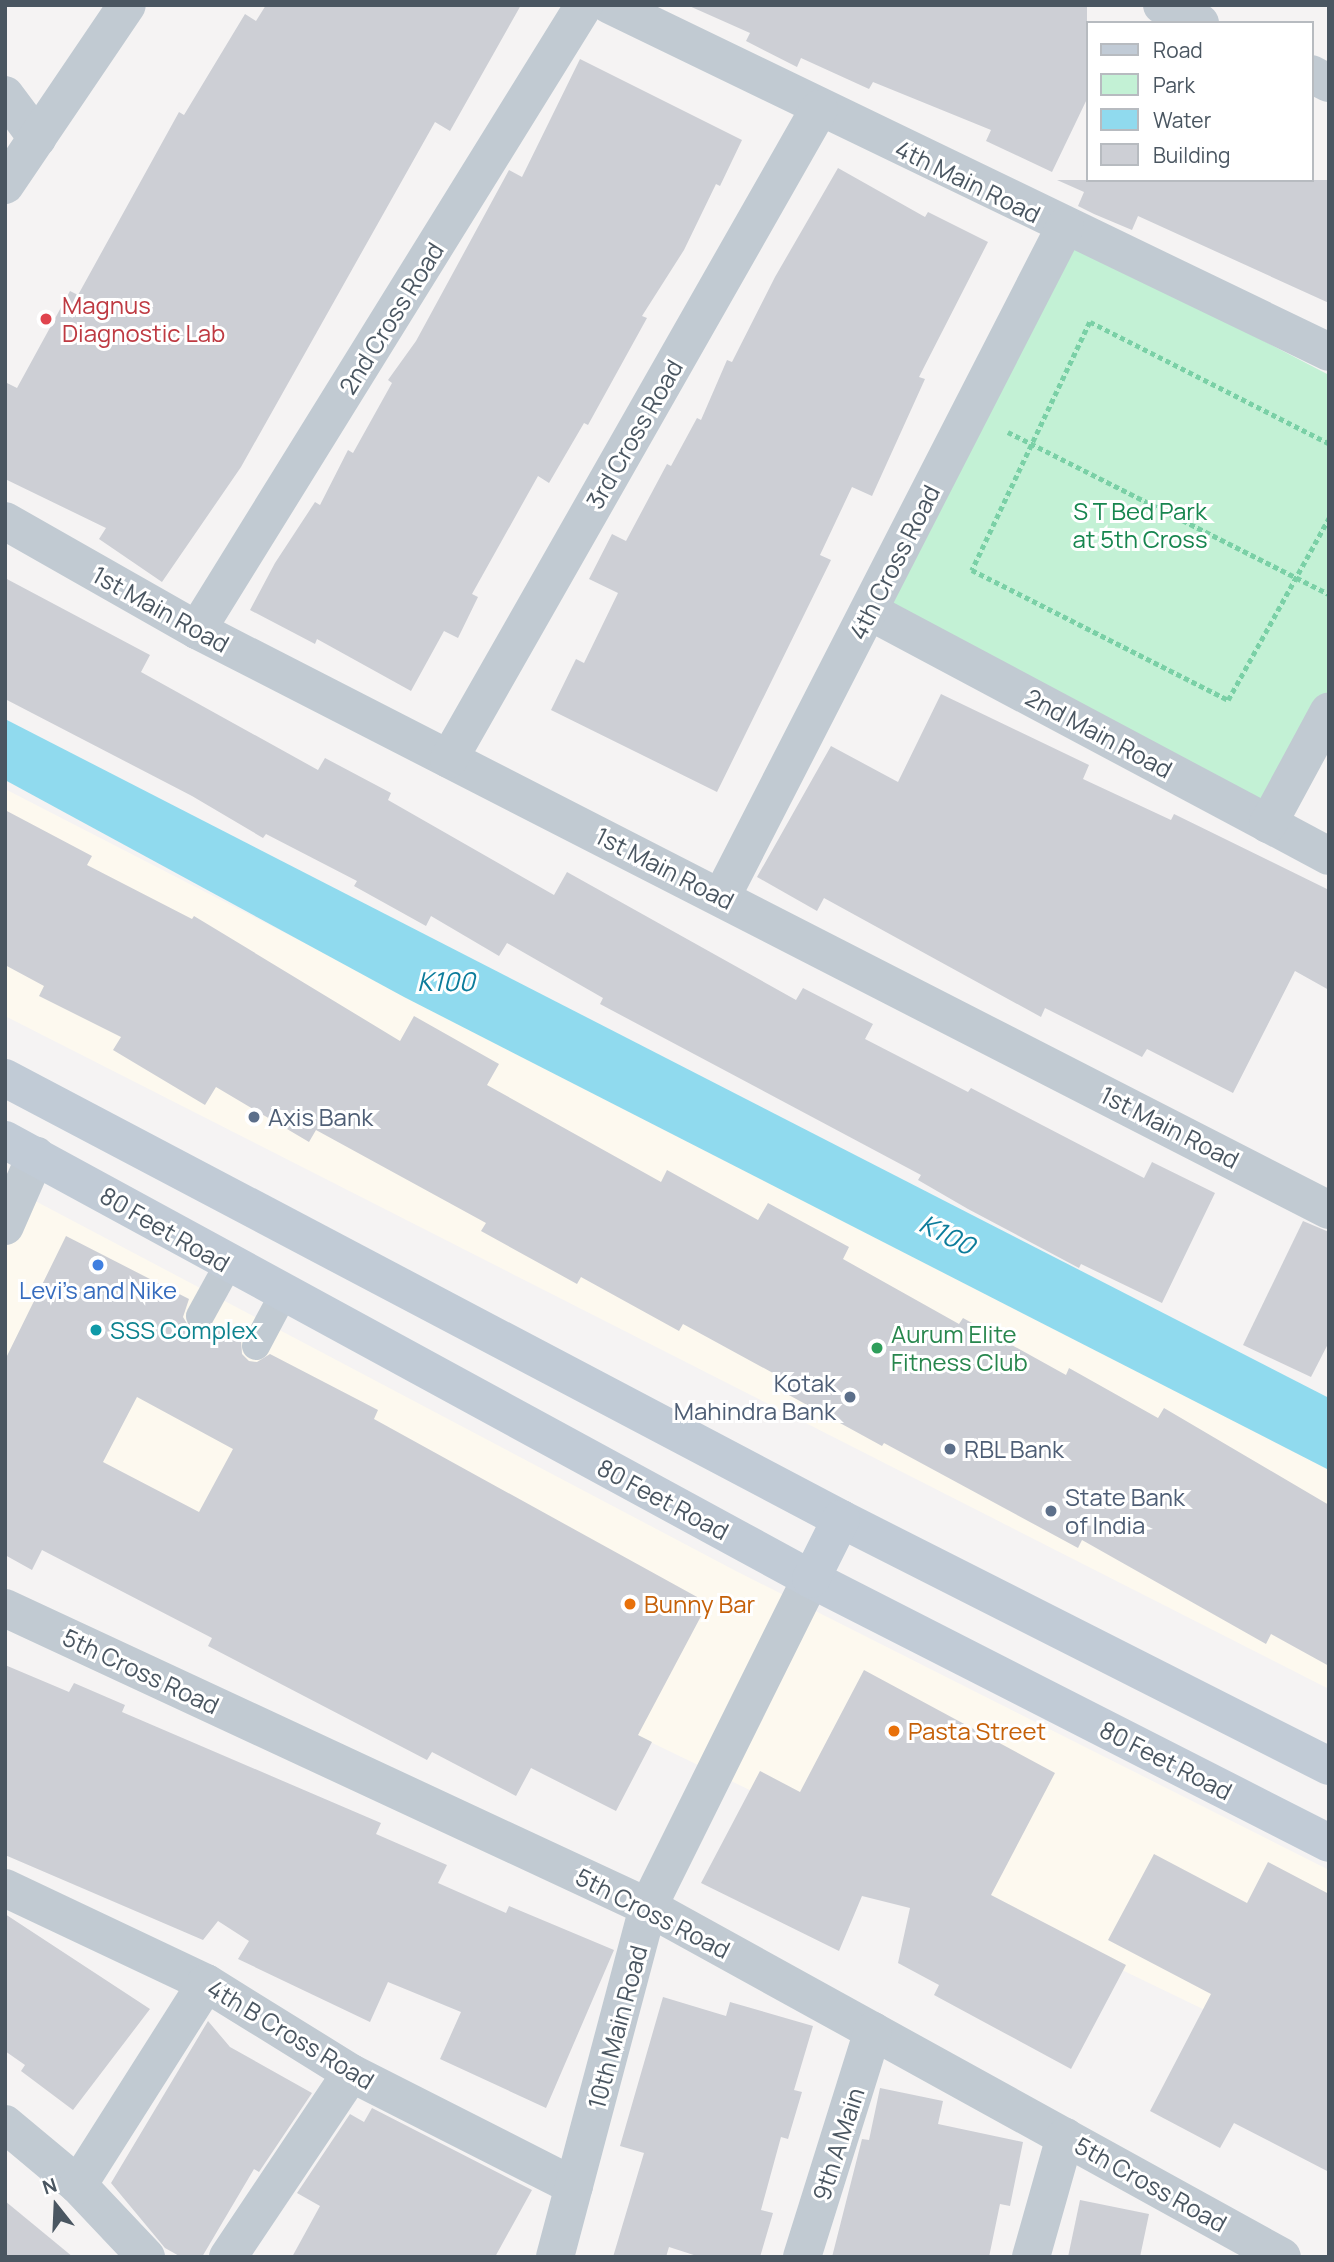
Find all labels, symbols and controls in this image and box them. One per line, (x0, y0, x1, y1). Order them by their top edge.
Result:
legend (1086, 21, 1313, 182)
text: Road (1153, 36, 1203, 64)
text: Park (1153, 71, 1195, 99)
text: Water (1153, 106, 1211, 134)
street label: 4th Main Road (891, 133, 1045, 229)
text: Building (1153, 141, 1230, 169)
street label: 2nd Cross Road (333, 237, 449, 399)
place label: Magnus Diagnostic Lab (62, 291, 225, 347)
marker: Magnus Diagnostic Lab (36, 309, 56, 329)
street label: 3rd Cross Road (580, 354, 688, 514)
street label: 4th Cross Road (843, 480, 945, 644)
park label: S T Bed Park at 5th Cross (1072, 497, 1208, 553)
street label: 1st Main Road (88, 560, 234, 658)
street label: 2nd Main Road (1021, 682, 1177, 784)
street label: 1st Main Road (591, 821, 739, 915)
water label: K100 (417, 966, 475, 998)
street label: 1st Main Road (1096, 1080, 1244, 1174)
place label: Axis Bank (268, 1103, 373, 1131)
marker: Axis Bank (246, 1109, 262, 1125)
street label: 80 Feet Road (95, 1180, 235, 1278)
water label: K100 (914, 1208, 980, 1262)
marker: Levi's and Nike (90, 1257, 106, 1273)
place label: Levi's and Nike (19, 1276, 177, 1304)
place label: SSS Complex (110, 1316, 258, 1344)
place label: Aurum Elite Fitness Club (891, 1320, 1028, 1376)
marker: SSS Complex (88, 1322, 104, 1338)
marker: Aurum Elite Fitness Club (869, 1340, 885, 1356)
place label: Kotak Mahindra Bank (674, 1369, 836, 1425)
marker: Kotak Mahindra Bank (842, 1389, 858, 1405)
place label: RBL Bank (964, 1435, 1065, 1463)
marker: RBL Bank (942, 1441, 958, 1457)
street label: 80 Feet Road (592, 1452, 734, 1546)
place label: State Bank of India (1065, 1483, 1185, 1539)
marker: State Bank of India (1043, 1503, 1059, 1519)
place label: Bunny Bar (644, 1590, 755, 1618)
marker: Bunny Bar (622, 1596, 638, 1612)
street label: 5th Cross Road (58, 1622, 224, 1720)
street label: 80 Feet Road (1095, 1714, 1237, 1806)
place label: Pasta Street (908, 1717, 1046, 1745)
marker: Pasta Street (886, 1723, 902, 1739)
street label: 5th Cross Road (571, 1862, 735, 1964)
street label: 10th Main Road (581, 1942, 653, 2112)
street label: 4th B Cross Road (203, 1973, 379, 2095)
street label: 9th A Main (806, 2084, 870, 2204)
street label: 5th Cross Road (1070, 2130, 1232, 2238)
north arrow (21, 2171, 91, 2241)
text: N (39, 2172, 60, 2201)

